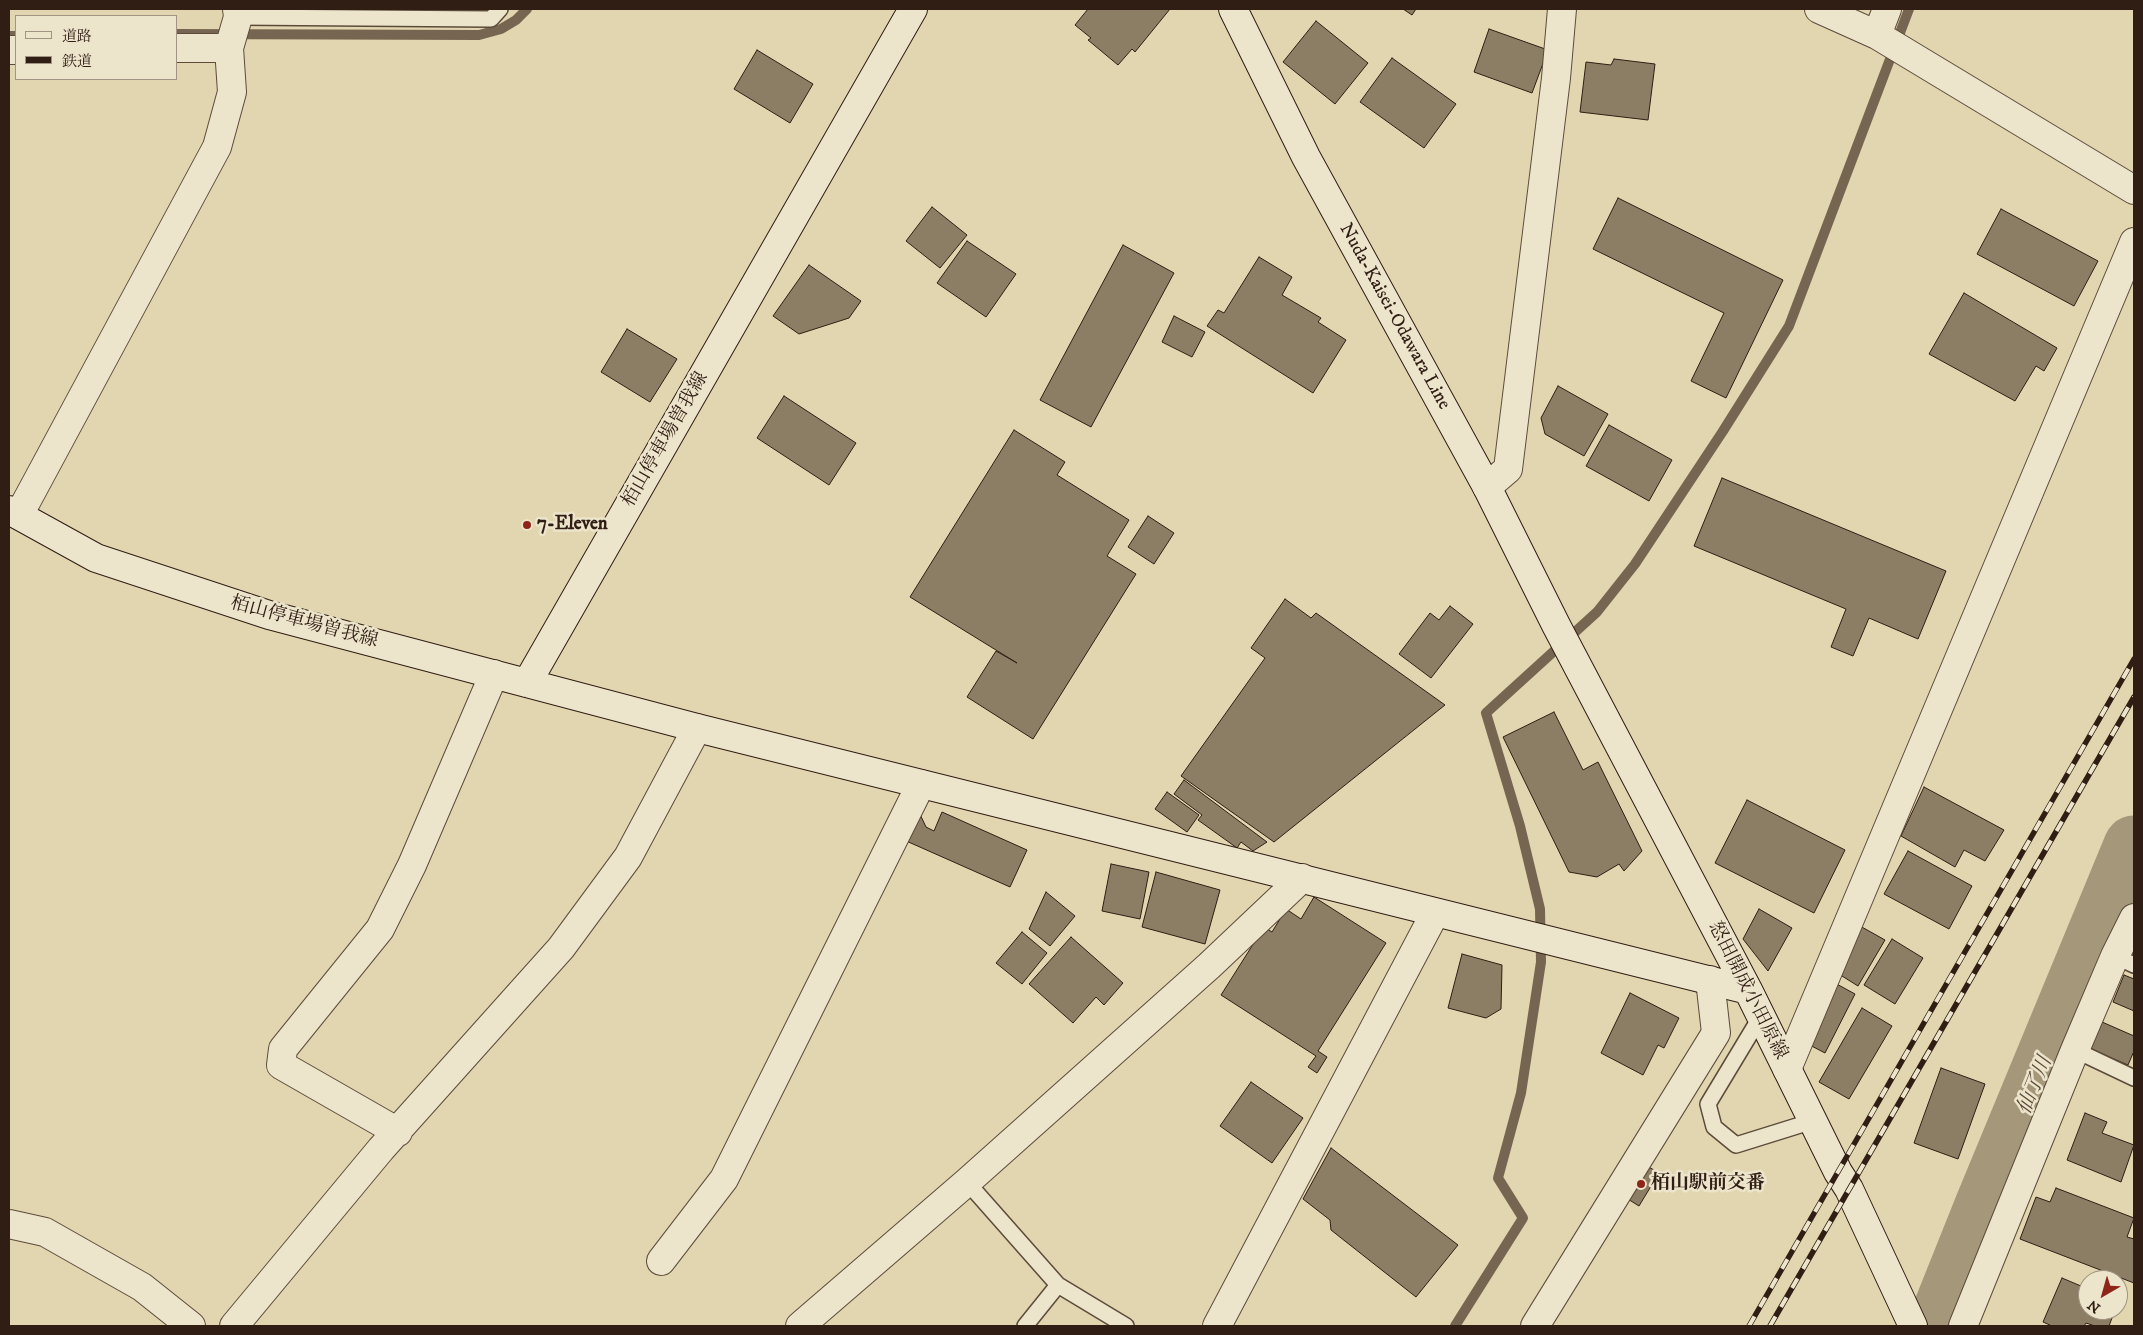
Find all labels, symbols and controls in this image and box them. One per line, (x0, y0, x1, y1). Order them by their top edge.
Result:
legend (15, 15, 178, 80)
text: 道路 (62, 27, 92, 46)
text: 鉄道 (62, 52, 92, 71)
street label: Nuda-Kaisei-Odawara Line (1333, 220, 1455, 414)
street label: 栢山停車場曽我線 (618, 368, 714, 512)
place label: 7-Eleven (537, 514, 608, 536)
marker: 7-Eleven (521, 519, 533, 531)
street label: 栢山停車場曽我線 (228, 592, 380, 654)
street label: 怒田開成小田原線 (1702, 918, 1792, 1064)
water label: 仙了川 (2014, 1054, 2058, 1118)
place label: 栢山駅前交番 (1651, 1173, 1765, 1195)
marker: 栢山駅前交番 (1635, 1178, 1647, 1190)
north arrow (2078, 1270, 2128, 1320)
text: N (2084, 1295, 2104, 1317)

